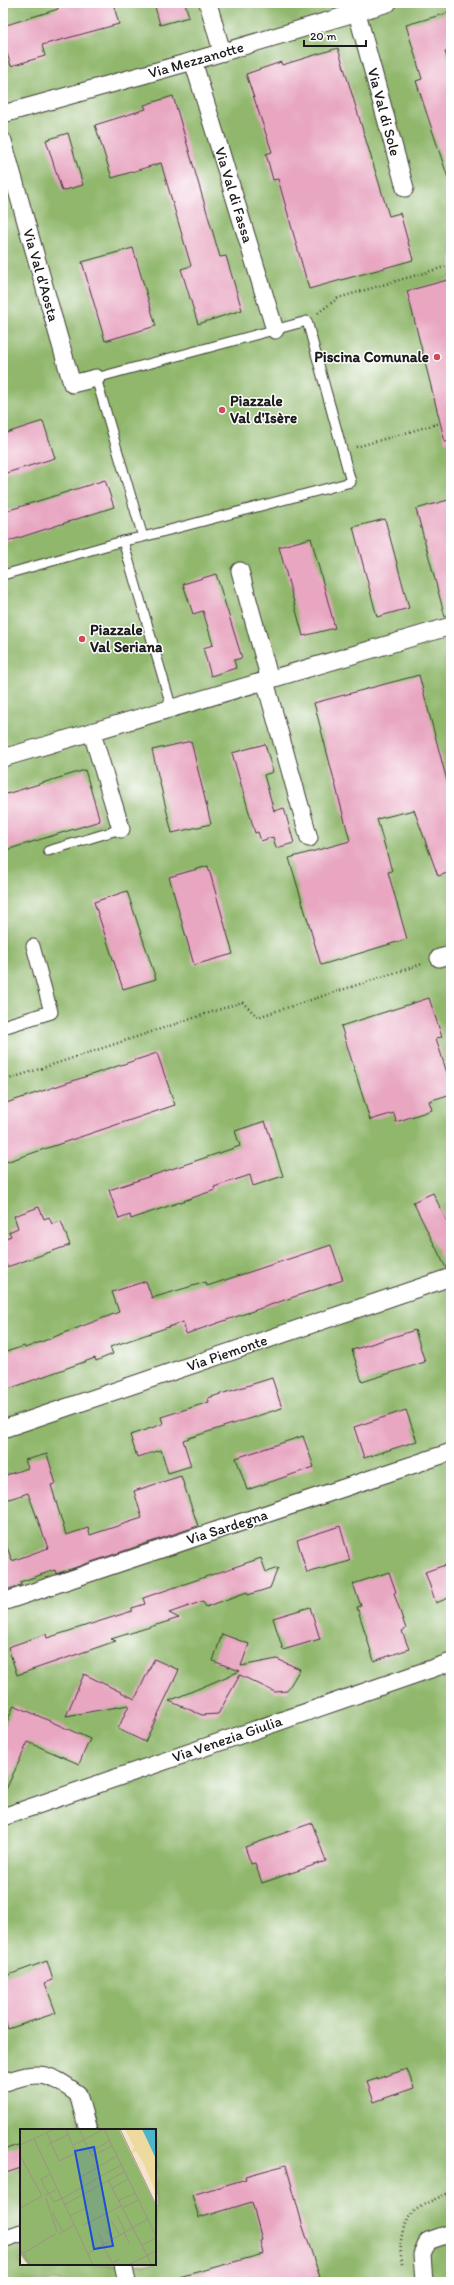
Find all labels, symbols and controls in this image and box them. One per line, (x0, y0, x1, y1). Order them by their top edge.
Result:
scale bar (304, 22, 366, 48)
text: 20 m (310, 29, 337, 43)
street label: Via Mezzanotte (146, 38, 246, 82)
street label: Via Val di Sole (364, 66, 404, 158)
street label: Via Val di Fassa (211, 145, 257, 245)
street label: Via Val d'Aosta (19, 227, 63, 324)
place label: Piscina Comunale (314, 348, 429, 366)
marker: Piscina Comunale (432, 352, 442, 362)
place label: Piazzale Val d'Isère (230, 392, 297, 427)
marker: Piazzale Val d'Isère (217, 405, 227, 415)
place label: Piazzale Val Seriana (90, 621, 163, 656)
marker: Piazzale Val Seriana (77, 634, 87, 644)
street label: Via Piemonte (184, 1331, 270, 1375)
street label: Via Sardegna (184, 1505, 270, 1549)
street label: Via Venezia Giulia (170, 1712, 285, 1766)
inset map (20, 2129, 156, 2265)

